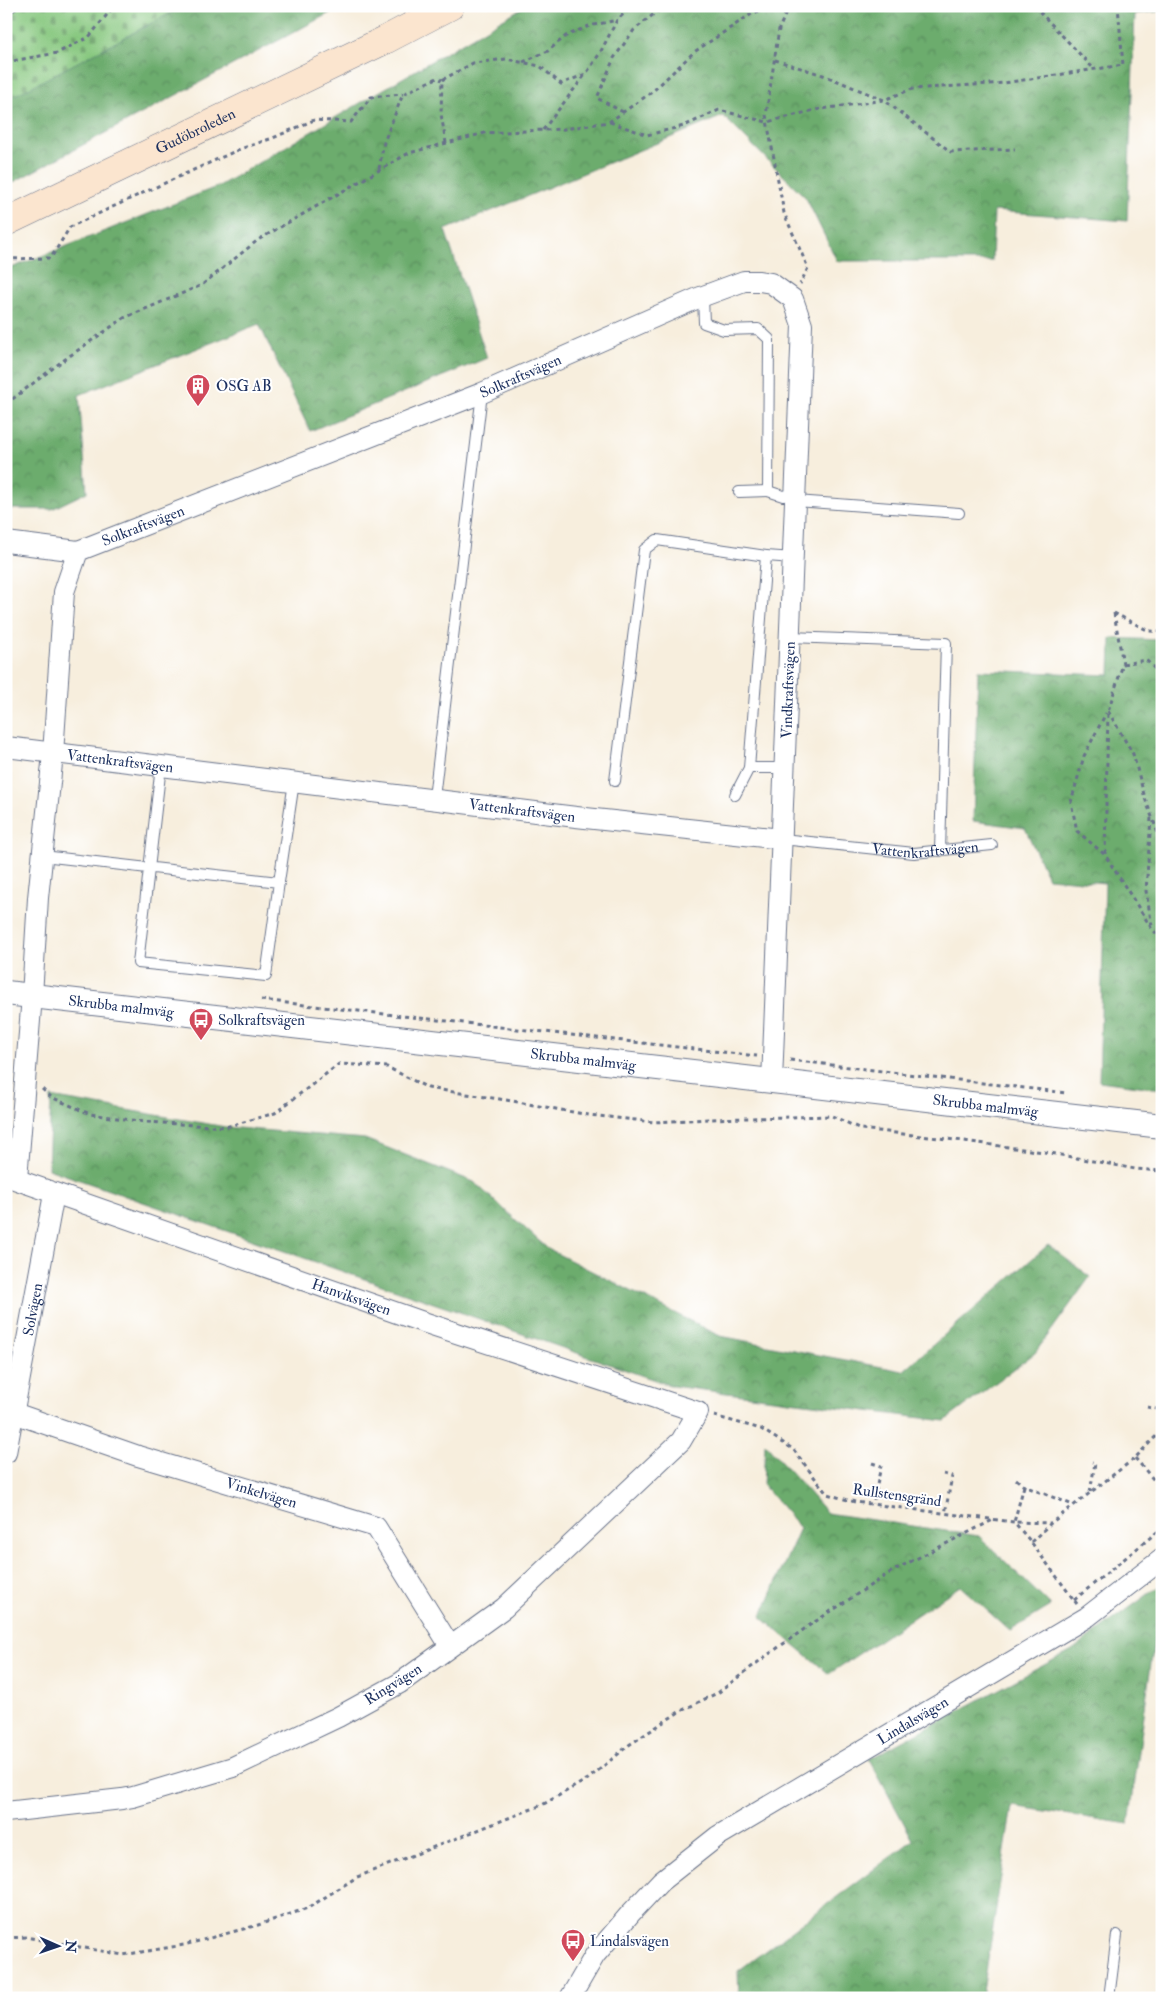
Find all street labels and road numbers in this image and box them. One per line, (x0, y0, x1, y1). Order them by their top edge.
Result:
street label: Gudöbroleden (152, 104, 239, 159)
street label: Solkraftsvägen (477, 350, 565, 403)
street label: Solkraftsvägen (99, 501, 187, 551)
street label: Vindkraftsvägen (777, 641, 800, 739)
street label: Vattenkraftsvägen (66, 746, 175, 778)
street label: Vattenkraftsvägen (468, 795, 577, 827)
street label: Vattenkraftsvägen (871, 837, 980, 863)
street label: Skrubba malmväg (67, 991, 176, 1022)
street label: Skrubba malmväg (529, 1044, 637, 1075)
street label: Skrubba malmväg (932, 1091, 1040, 1122)
street label: Hanviksvägen (309, 1275, 394, 1320)
street label: Solvägen (19, 1281, 47, 1337)
street label: Vinkelvägen (223, 1474, 299, 1513)
street label: Rullstensgränd (851, 1480, 943, 1511)
street label: Ringvägen (361, 1659, 426, 1709)
street label: Lindalsvägen (874, 1692, 952, 1749)

